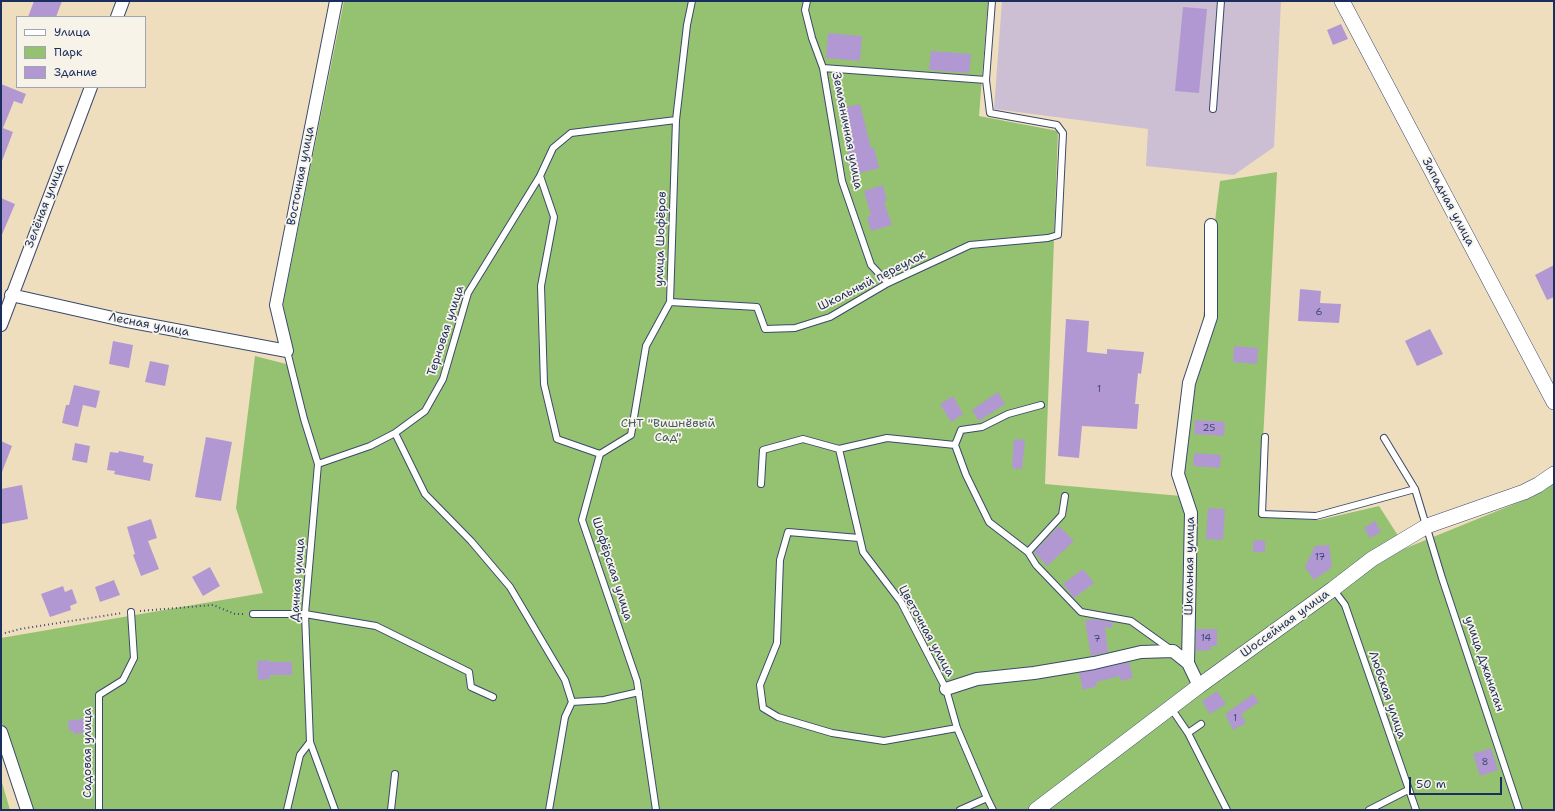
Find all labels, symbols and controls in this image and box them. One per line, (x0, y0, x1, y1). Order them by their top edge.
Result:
legend (16, 16, 146, 88)
text: Улица (54, 24, 90, 40)
text: Парк (54, 44, 82, 60)
text: Здание (54, 64, 97, 80)
street label: Земляничная улица (829, 71, 865, 191)
street label: Восточная улица (284, 125, 318, 227)
street label: Западная улица (1419, 155, 1477, 249)
street label: Зелёная улица (22, 162, 68, 250)
street label: улица Шофёров (652, 191, 670, 287)
street label: Школьный переулок (816, 248, 928, 314)
street label: Терновая улица (425, 284, 467, 378)
house number: 6 (1316, 306, 1322, 318)
street label: Лесная улица (108, 310, 190, 340)
house number: 1 (1097, 383, 1101, 395)
park label: СНТ "Вишнёвый Сад" (621, 417, 715, 445)
house number: 25 (1203, 422, 1215, 434)
street label: Шофёрская улица (588, 515, 636, 623)
street label: Школьная улица (1182, 516, 1198, 616)
street label: Дачная улица (288, 538, 308, 622)
house number: 17 (1315, 551, 1325, 563)
street label: Цветочная улица (895, 583, 957, 679)
street label: Шоссейная улица (1238, 587, 1332, 661)
street label: улица Джанатан (1461, 614, 1507, 714)
house number: 14 (1201, 632, 1211, 644)
house number: 7 (1094, 633, 1100, 645)
street label: Любская улица (1365, 649, 1409, 741)
street label: Садовая улица (81, 708, 95, 798)
house number: 1 (1233, 712, 1237, 724)
house number: 8 (1482, 756, 1488, 768)
scale bar (1411, 769, 1504, 795)
text: 50 m (1416, 776, 1446, 792)

